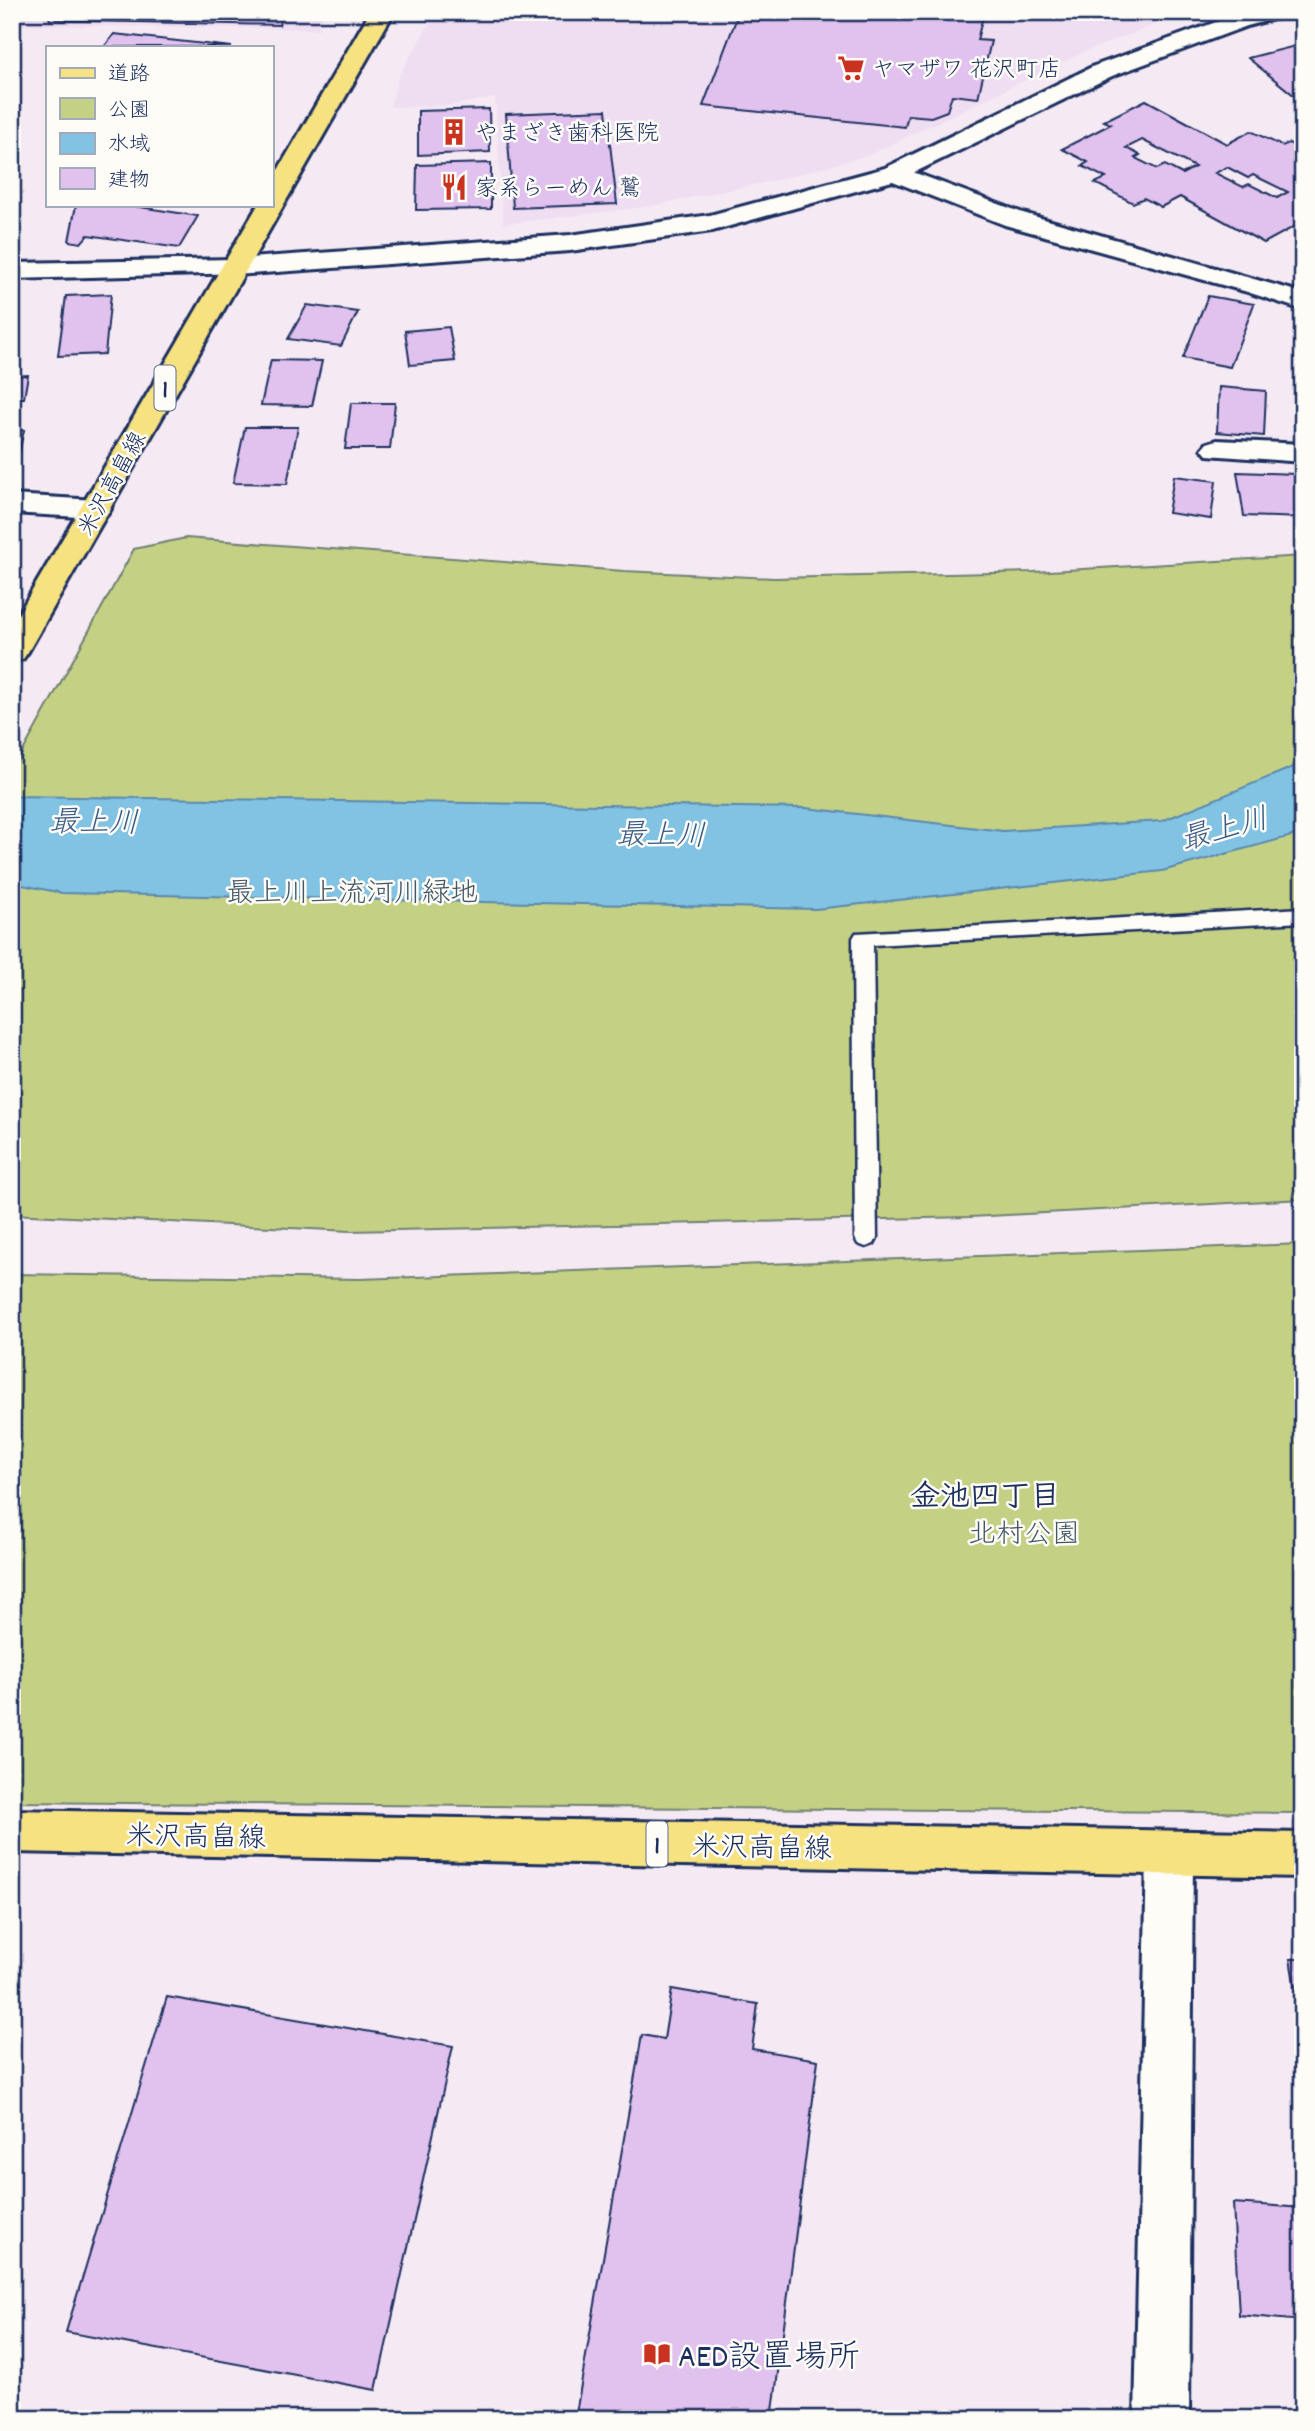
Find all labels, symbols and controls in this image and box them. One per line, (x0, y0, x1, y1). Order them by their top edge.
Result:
legend (46, 46, 273, 206)
supermarket icon: ヤマザワ 花沢町店 (836, 53, 866, 83)
place label: ヤマザワ 花沢町店 (872, 55, 1061, 88)
text: 道路 (108, 61, 150, 91)
text: 公園 (108, 97, 150, 127)
building icon: やまざき歯科医院 (439, 117, 469, 147)
place label: やまざき歯科医院 (475, 119, 659, 152)
text: 水域 (108, 131, 150, 161)
text: 建物 (108, 167, 150, 197)
restaurant icon: 家系らーめん 鷲 (439, 172, 469, 202)
place label: 家系らーめん 鷲 (475, 174, 641, 207)
road number: 1 (154, 366, 176, 410)
street label: 米沢高畠線 (72, 426, 156, 543)
water label: 最上川 (1176, 800, 1274, 865)
water label: 最上川 (49, 803, 139, 848)
water label: 最上川 (616, 816, 706, 861)
park label: 最上川上流河川緑地 (226, 876, 478, 916)
district label: 金池四丁目 (910, 1478, 1060, 1521)
park label: 北村公園 (968, 1517, 1080, 1557)
street label: 米沢高畠線 (126, 1819, 266, 1861)
road number: 1 (646, 1822, 668, 1867)
street label: 米沢高畠線 (692, 1830, 832, 1872)
place label: AED設置場所 (678, 2336, 860, 2383)
library icon: AED設置場所 (642, 2339, 672, 2369)

